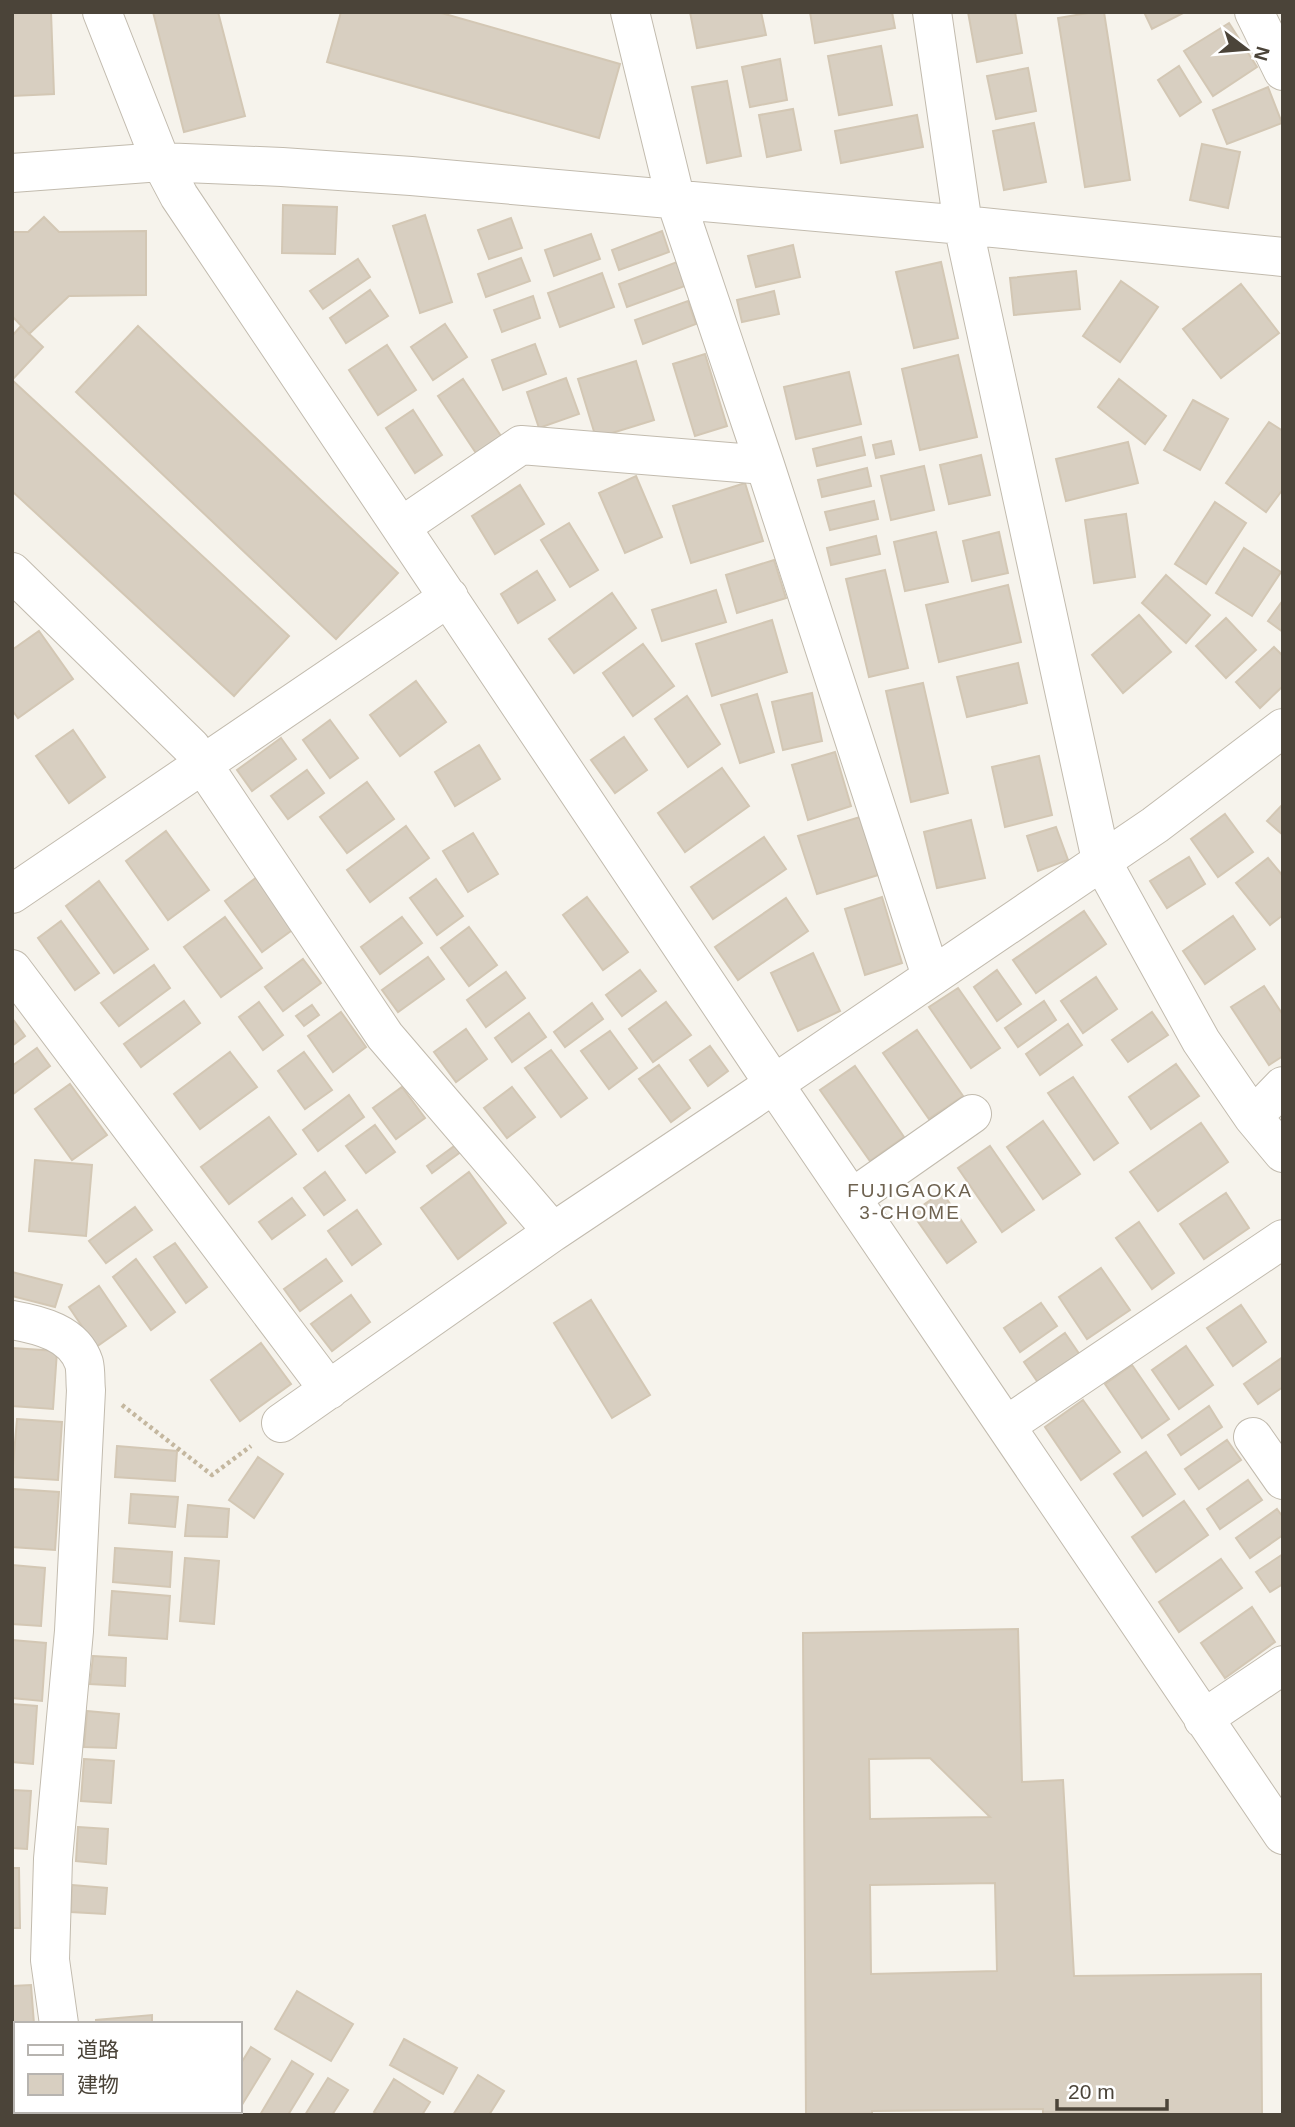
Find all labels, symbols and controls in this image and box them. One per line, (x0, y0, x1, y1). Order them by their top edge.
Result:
north arrow (1211, 14, 1281, 84)
text: N (1250, 44, 1274, 63)
district label: FUJIGAOKA 3-CHOME (847, 1180, 973, 1223)
legend (14, 2022, 242, 2113)
text: 道路 (77, 2038, 119, 2061)
scale bar (1057, 2068, 1167, 2112)
text: 建物 (77, 2073, 119, 2096)
text: 20 m (1068, 2080, 1115, 2103)

